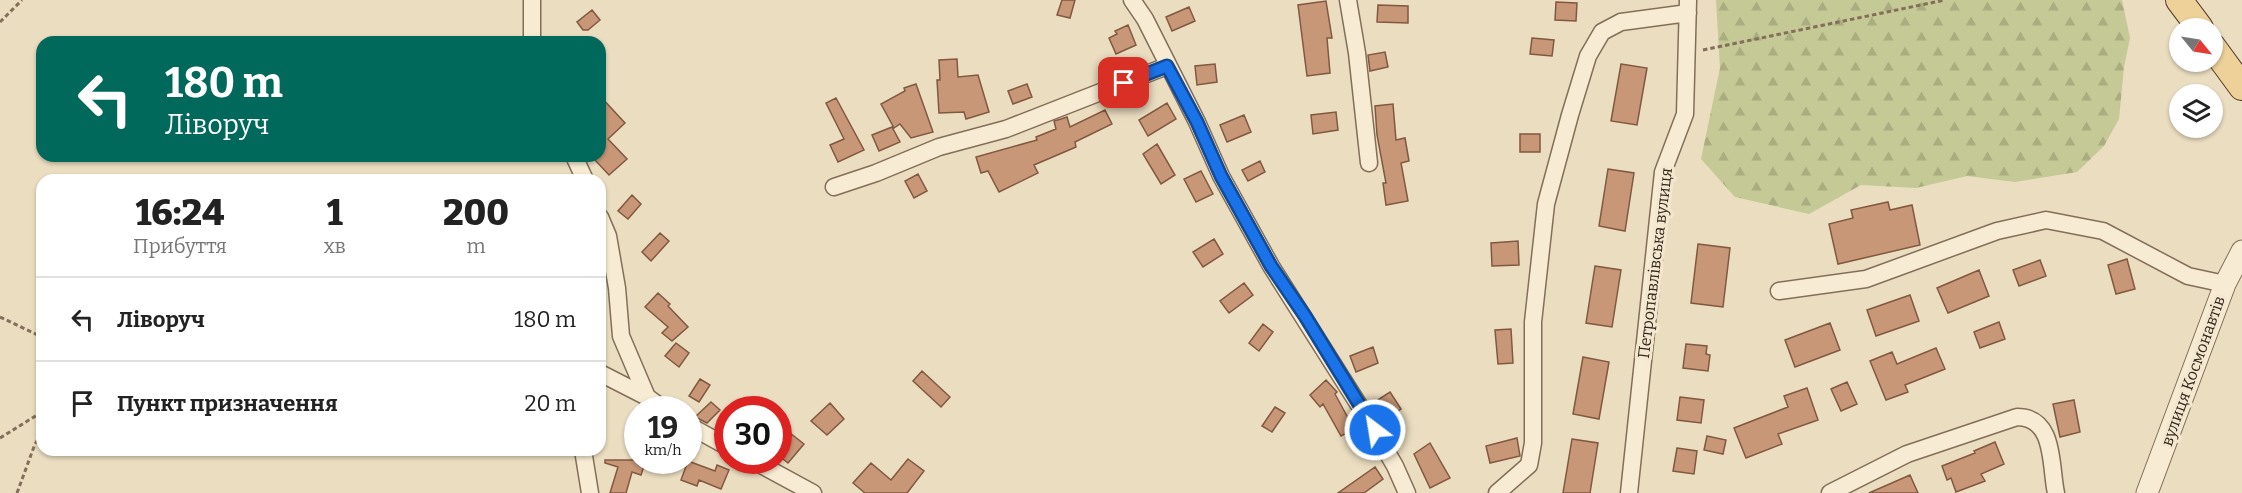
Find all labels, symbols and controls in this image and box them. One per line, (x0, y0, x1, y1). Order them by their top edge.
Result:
north arrow (2169, 18, 2223, 72)
map controls (2169, 18, 2223, 138)
pin (1098, 57, 1149, 108)
text: 180 m (165, 58, 283, 108)
icon: left (66, 60, 144, 138)
icon: arrive (1107, 66, 1140, 99)
button: layers (2169, 84, 2223, 138)
text: Ліворуч (165, 109, 269, 141)
street label: Петропавлівська вулиця (1634, 166, 1676, 359)
text: 16:24 (135, 191, 224, 235)
text: 1 (327, 191, 343, 235)
text: 200 (443, 191, 509, 235)
text: Прибуття (133, 234, 227, 258)
text: хв (324, 234, 346, 258)
text: m (466, 234, 485, 258)
street label: вулиця Космонавтів (2157, 293, 2229, 449)
icon: left (66, 303, 99, 336)
text: Ліворуч (117, 306, 205, 333)
text: 180 m (514, 306, 576, 333)
icon: arrive (66, 387, 99, 420)
text: Пункт призначення (117, 390, 338, 417)
text: 20 m (525, 390, 576, 417)
speed limit sign: 30 (714, 396, 792, 474)
position arrow (1343, 398, 1407, 462)
text: 19 (648, 410, 678, 446)
text: km/h (644, 441, 682, 459)

